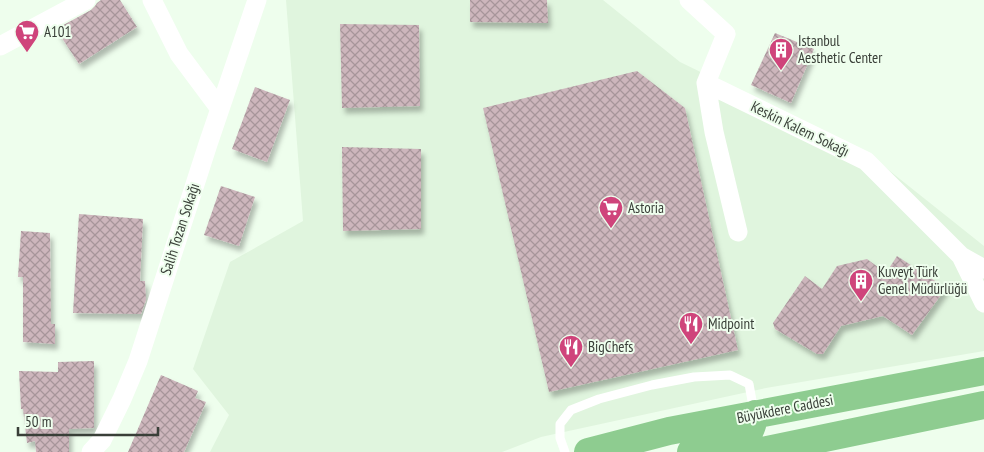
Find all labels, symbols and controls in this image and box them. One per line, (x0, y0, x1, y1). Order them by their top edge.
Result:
supermarket icon: A101 (14, 19, 40, 53)
place label: A101 (44, 22, 71, 41)
place label: Istanbul Aesthetic Center (798, 31, 883, 67)
building icon: Istanbul Aesthetic Center (768, 37, 794, 71)
street label: Keskin Kalem Sokağı (748, 97, 853, 161)
street label: Salih Tozan Sokağı (156, 180, 203, 277)
supermarket icon: Astoria (598, 195, 624, 229)
place label: Astoria (628, 198, 664, 217)
place label: Kuveyt Türk Genel Müdürlüğü (878, 262, 967, 298)
building icon: Kuveyt Türk Genel Müdürlüğü (848, 268, 874, 302)
restaurant icon: Midpoint (678, 311, 704, 345)
place label: Midpoint (708, 314, 754, 333)
restaurant icon: BigChefs (558, 334, 584, 368)
place label: BigChefs (588, 337, 633, 356)
street label: Büyükdere Caddesi (735, 390, 835, 427)
scale bar (18, 404, 158, 436)
text: 50 m (25, 412, 51, 431)

